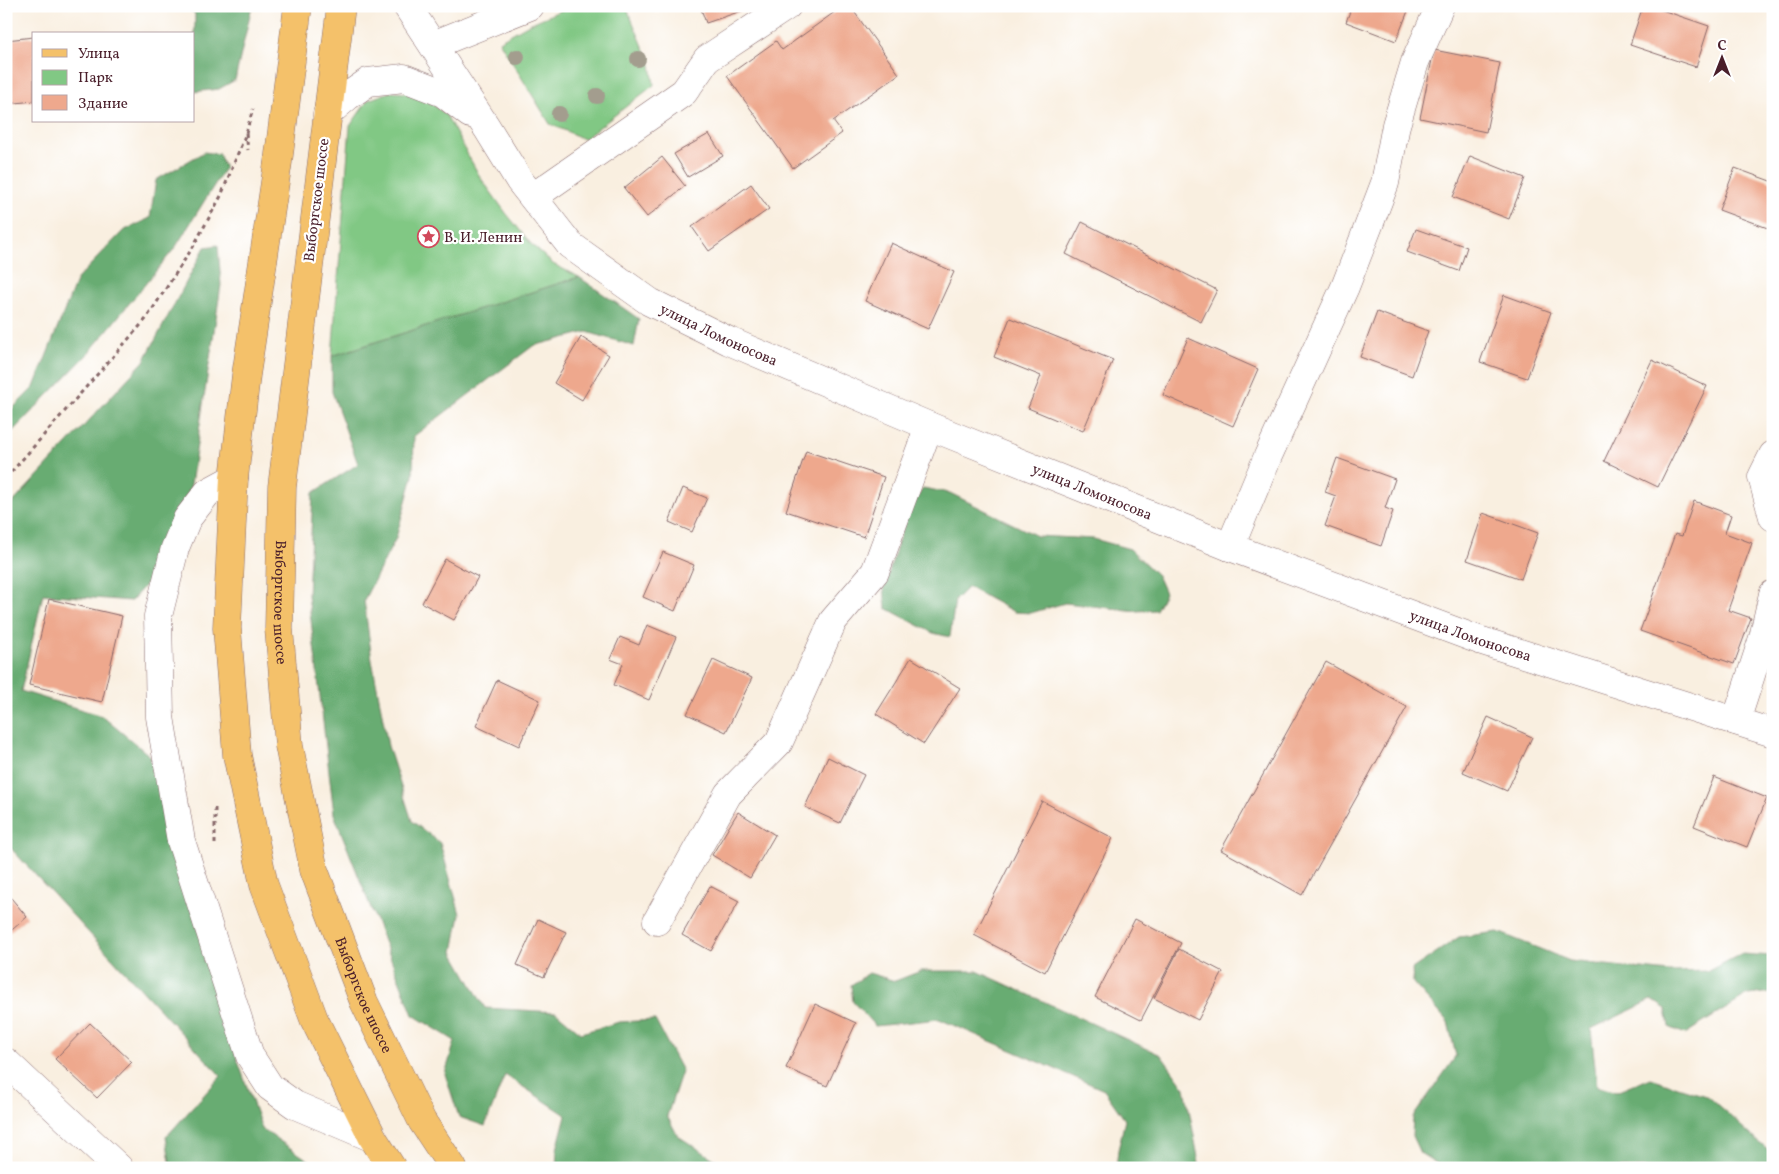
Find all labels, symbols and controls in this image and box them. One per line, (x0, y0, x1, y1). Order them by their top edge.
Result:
legend (32, 32, 195, 122)
north arrow (1696, 32, 1746, 82)
text: С (1717, 37, 1727, 56)
text: Улица (78, 44, 120, 65)
text: Парк (78, 68, 113, 89)
text: Здание (78, 94, 128, 115)
street label: Выборгское шоссе (299, 137, 335, 263)
place icon: В. И. Ленин (416, 225, 440, 249)
place label: В. И. Ленин (444, 228, 522, 249)
street label: улица Ломоносова (656, 299, 780, 372)
street label: улица Ломоносова (1028, 459, 1155, 527)
street label: Выборгское шоссе (267, 540, 291, 666)
street label: улица Ломоносова (1406, 606, 1534, 668)
street label: Выборгское шоссе (328, 934, 396, 1057)

